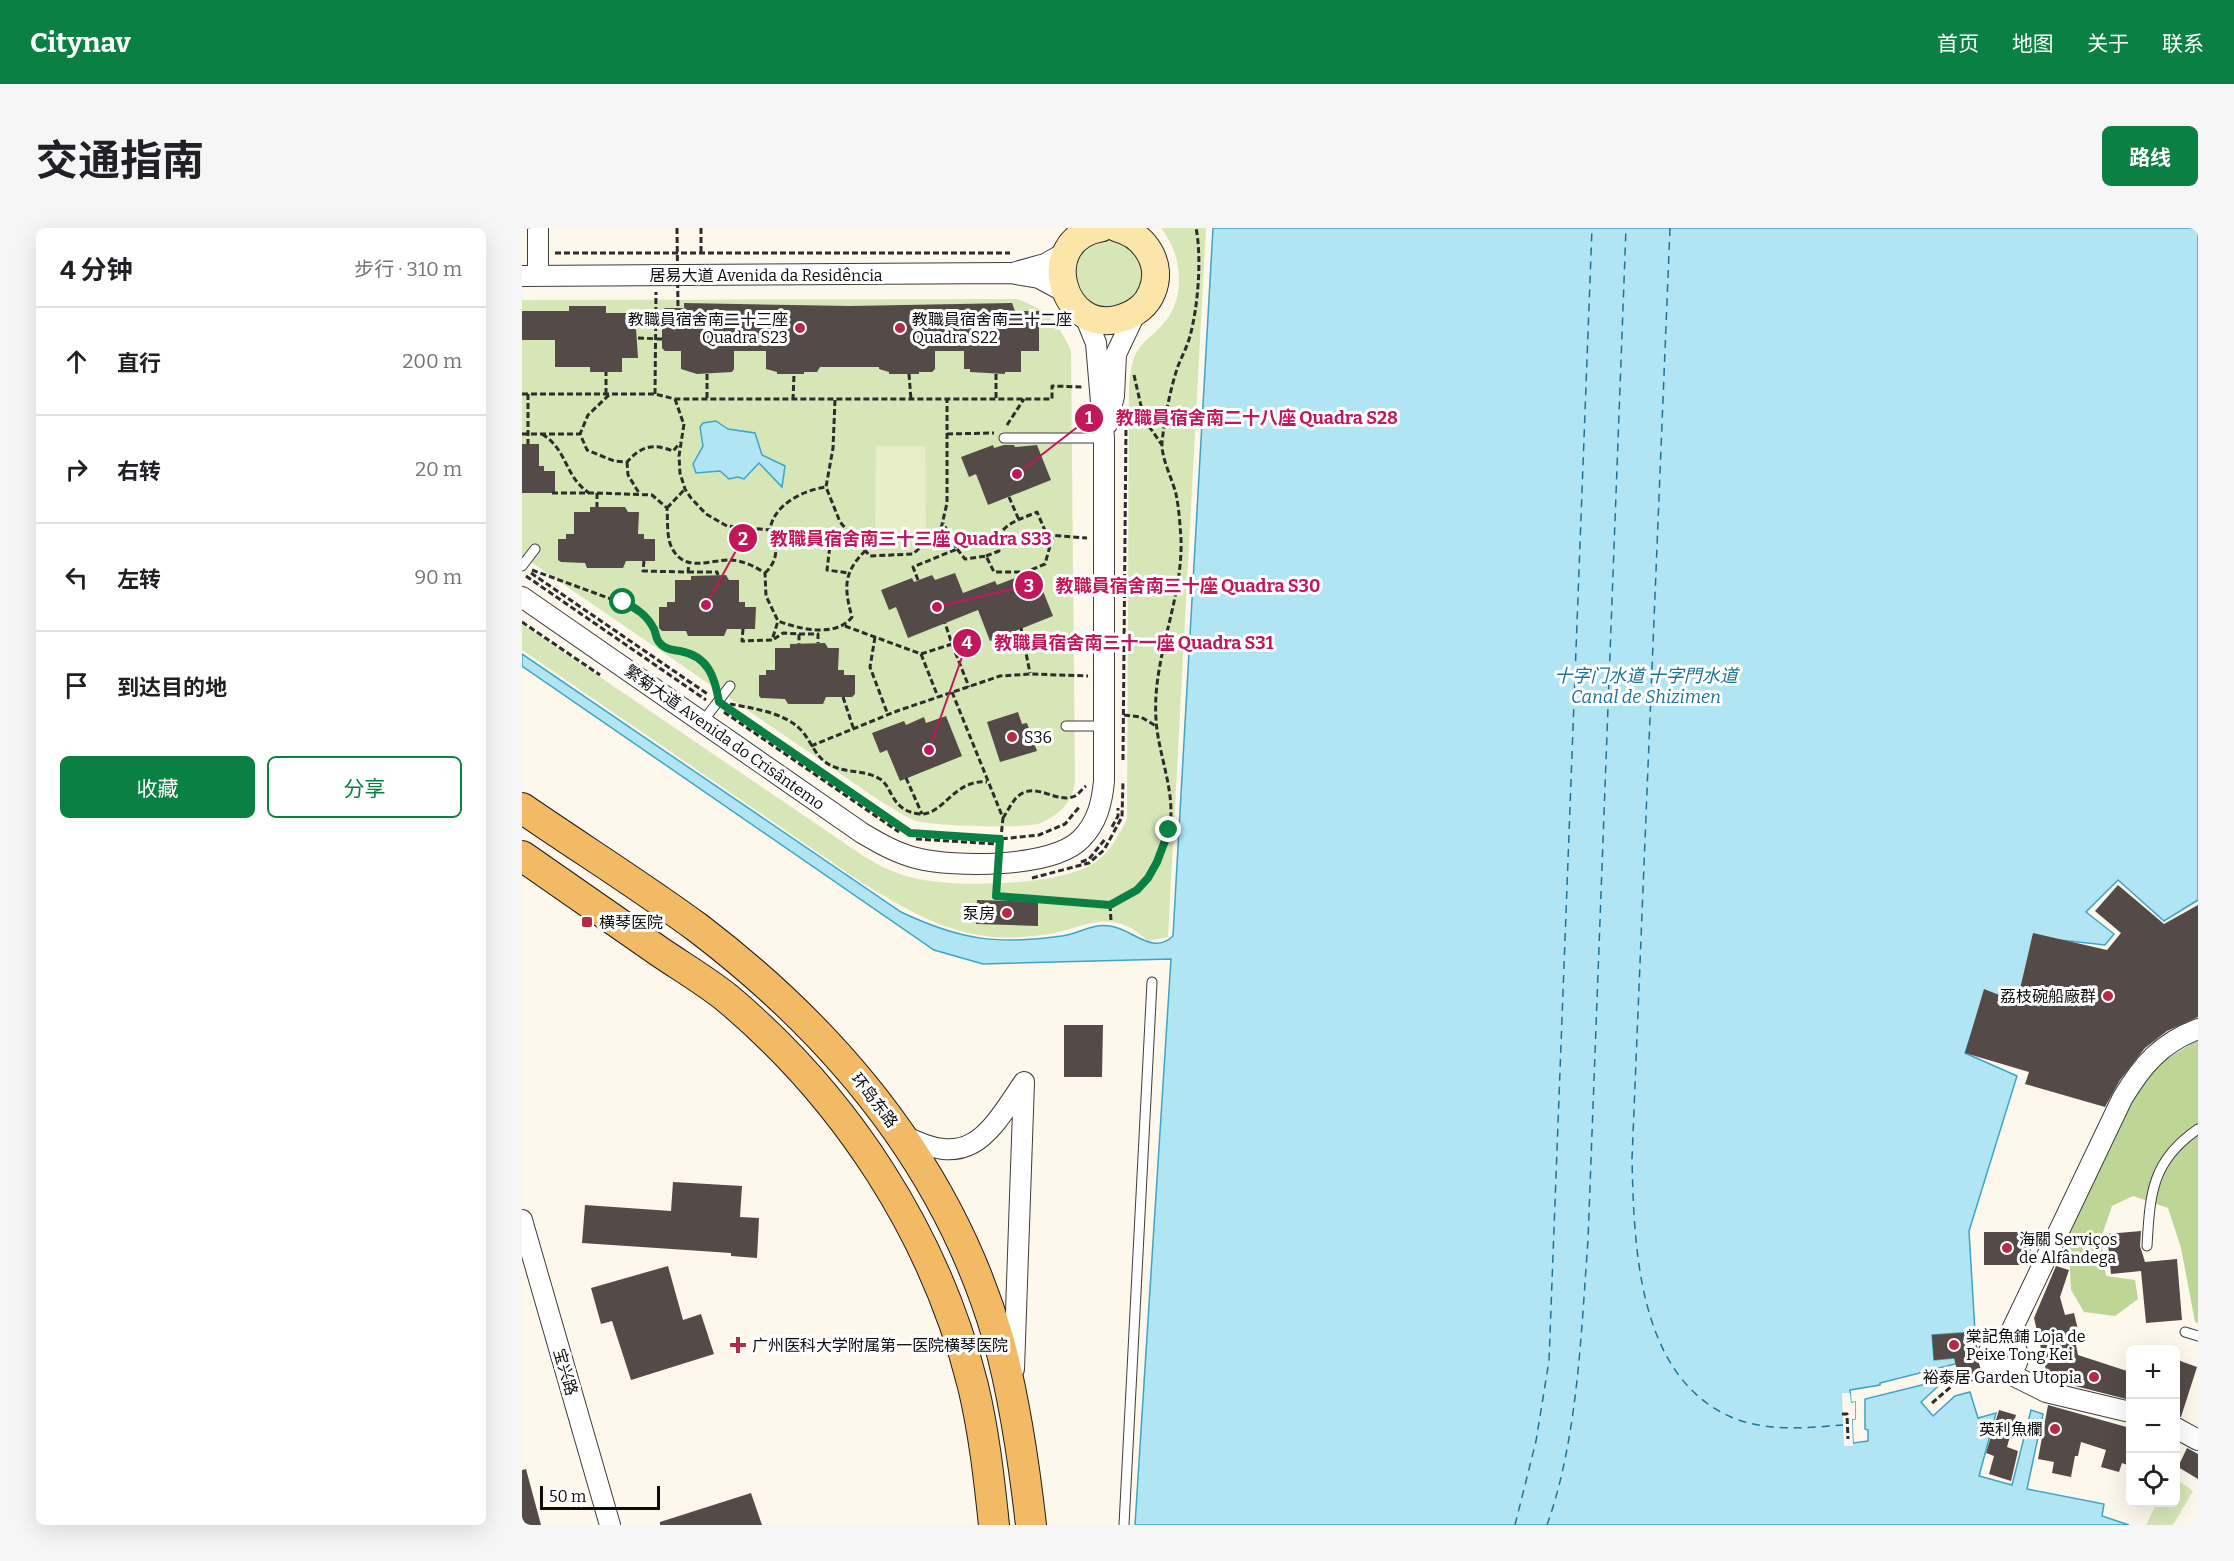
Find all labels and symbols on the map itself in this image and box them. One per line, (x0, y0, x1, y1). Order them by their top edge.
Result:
street label: 居易大道 Avenida da Residência (649, 266, 883, 285)
place label: 教職員宿舍南二十三座 Quadra S23 (628, 310, 788, 347)
place label: 教職員宿舍南二十二座 Quadra S22 (912, 310, 1072, 347)
marker: 教職員宿舍南二十三座 Quadra S23 (793, 321, 807, 335)
marker: 教職員宿舍南二十二座 Quadra S22 (893, 321, 907, 335)
callout: 教職員宿舍南二十八座 Quadra S28 (1074, 400, 1410, 436)
text: 1 (1085, 407, 1093, 429)
text: 教職員宿舍南二十八座 Quadra S28 (1116, 407, 1398, 429)
callout: 教職員宿舍南三十三座 Quadra S33 (728, 520, 1063, 556)
text: 2 (738, 528, 748, 550)
text: 教職員宿舍南三十三座 Quadra S33 (770, 528, 1052, 550)
callout: 教職員宿舍南三十座 Quadra S30 (1014, 567, 1333, 603)
text: 3 (1024, 575, 1034, 597)
text: 教職員宿舍南三十座 Quadra S30 (1056, 575, 1320, 597)
route start (609, 588, 635, 614)
callout: 教職員宿舍南三十一座 Quadra S31 (952, 625, 1285, 661)
text: 4 (962, 632, 973, 654)
text: 教職員宿舍南三十一座 Quadra S31 (995, 632, 1274, 654)
street label: 繁菊大道 Avenida do Crisântemo (621, 661, 828, 814)
water label: 十字门水道 十字門水道 Canal de Shizimen (1554, 665, 1741, 708)
place label: S36 (1024, 728, 1052, 747)
marker: S36 (1005, 730, 1019, 744)
route end (1155, 816, 1181, 842)
place label: 泵房 (963, 904, 995, 923)
marker: 泵房 (1000, 906, 1014, 920)
place label: 横琴医院 (599, 913, 663, 932)
marker: 横琴医院 (580, 915, 594, 929)
place label: 荔枝碗船廠群 (2000, 987, 2096, 1006)
marker: 荔枝碗船廠群 (2101, 989, 2115, 1003)
street label: 环岛东路 (847, 1069, 902, 1131)
place label: 海關 Serviços de Alfândega (2019, 1230, 2117, 1267)
marker: 海關 Serviços de Alfândega (2000, 1241, 2014, 1255)
place label: 棠記魚鋪 Loja de Peixe Tong Kei (1966, 1327, 2086, 1364)
marker: 广州医科大学附属第一医院横琴医院 (729, 1336, 747, 1354)
place label: 广州医科大学附属第一医院横琴医院 (752, 1336, 1008, 1355)
marker: 棠記魚鋪 Loja de Peixe Tong Kei (1947, 1338, 1961, 1352)
street label: 宝兴路 (550, 1346, 581, 1398)
place label: 裕泰居 Garden Utopia (1923, 1368, 2082, 1387)
marker: 裕泰居 Garden Utopia (2087, 1370, 2101, 1384)
place label: 英利魚欄 (1979, 1420, 2043, 1439)
marker: 英利魚欄 (2048, 1422, 2062, 1436)
scale bar (540, 1483, 660, 1510)

